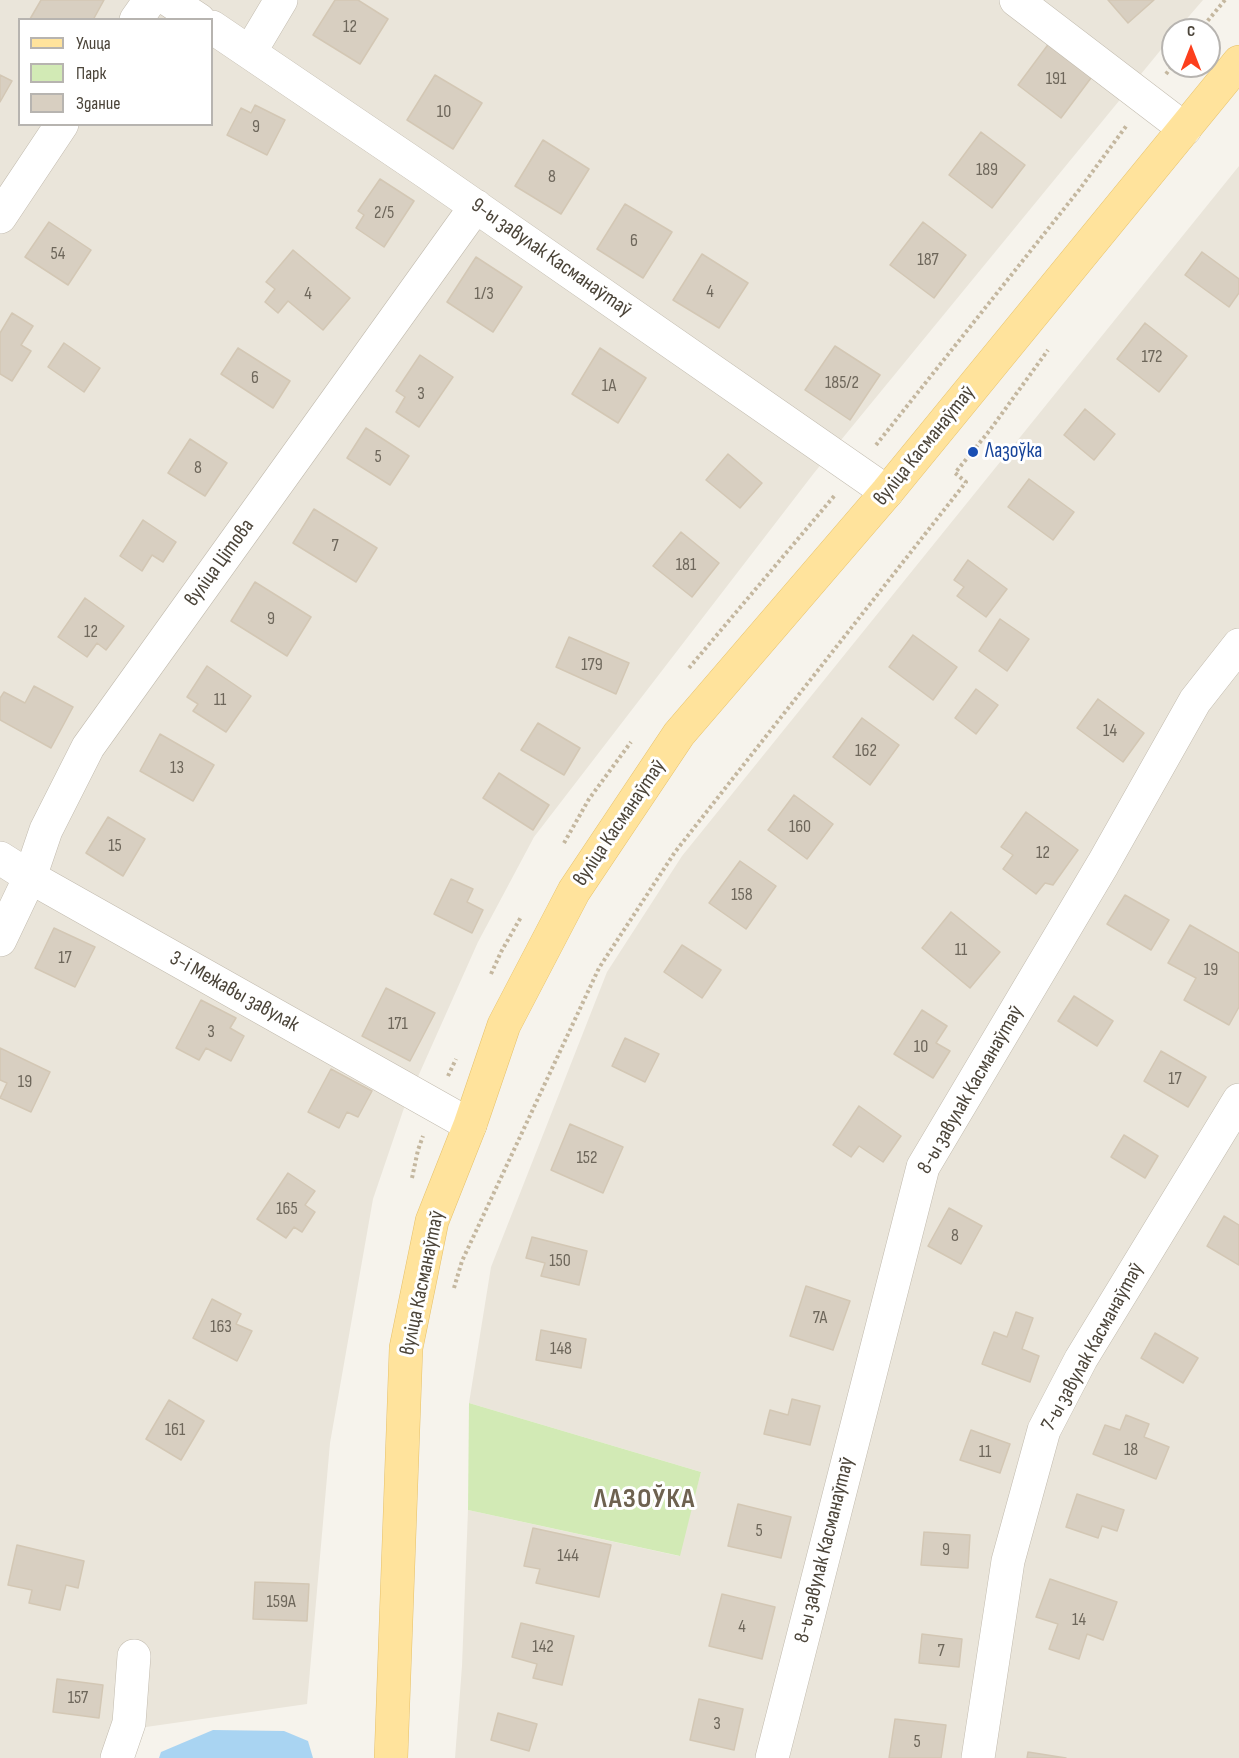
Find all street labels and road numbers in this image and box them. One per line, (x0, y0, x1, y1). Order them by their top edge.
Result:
street label: 9-ы завулак Касманаўтаў (466, 193, 636, 323)
street label: вуліца Касманаўтаў (869, 381, 981, 511)
street label: вуліца Цітова (180, 514, 260, 612)
street label: вуліца Касманаўтаў (568, 755, 672, 891)
street label: 3-і Межавы завулак (165, 946, 303, 1038)
street label: 8-ы завулак Касманаўтаў (912, 1001, 1030, 1179)
street label: вуліца Касманаўтаў (395, 1208, 451, 1358)
street label: 7-ы завулак Касманаўтаў (1036, 1258, 1150, 1436)
street label: 8-ы завулак Касманаўтаў (790, 1455, 860, 1645)

